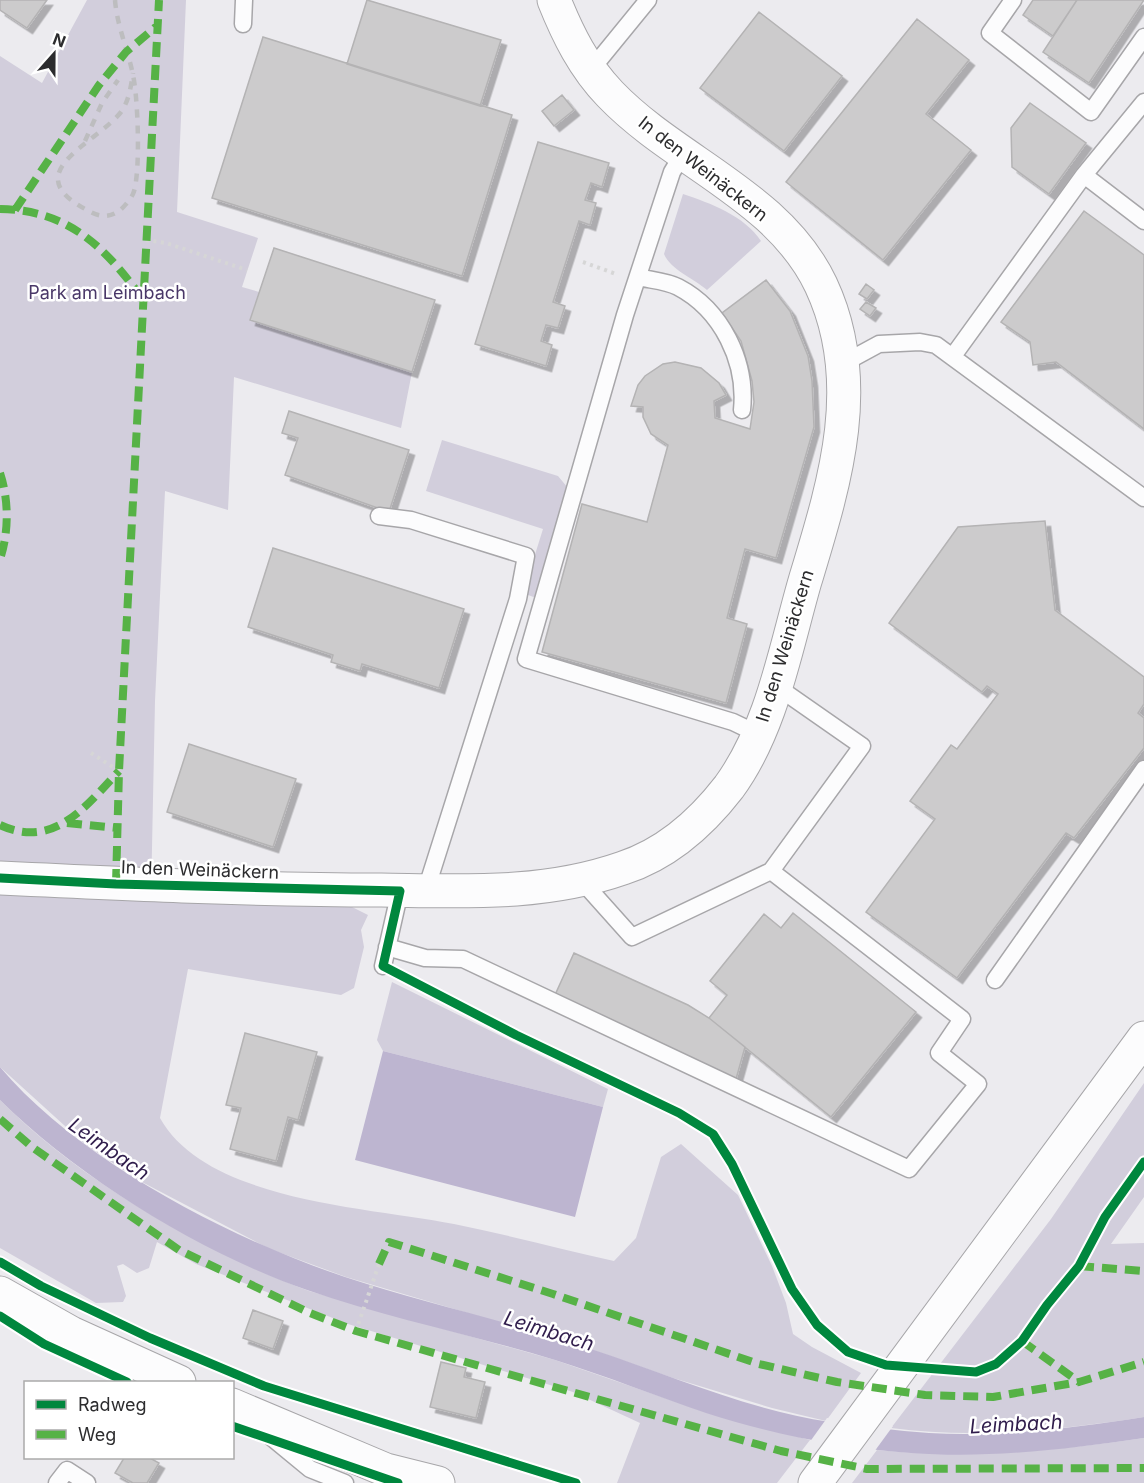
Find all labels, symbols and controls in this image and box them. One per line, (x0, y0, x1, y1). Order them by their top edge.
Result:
north arrow (24, 24, 84, 84)
text: N (50, 28, 69, 52)
street label: In den Weinäckern (635, 112, 772, 226)
park label: Park am Leimbach (28, 282, 186, 303)
street label: In den Weinäckern (751, 567, 818, 725)
street label: In den Weinäckern (121, 856, 279, 883)
water label: Leimbach (64, 1112, 154, 1186)
water label: Leimbach (501, 1306, 597, 1356)
legend (24, 1381, 234, 1459)
text: Radweg (78, 1394, 147, 1415)
water label: Leimbach (969, 1410, 1063, 1438)
text: Weg (78, 1424, 116, 1445)

